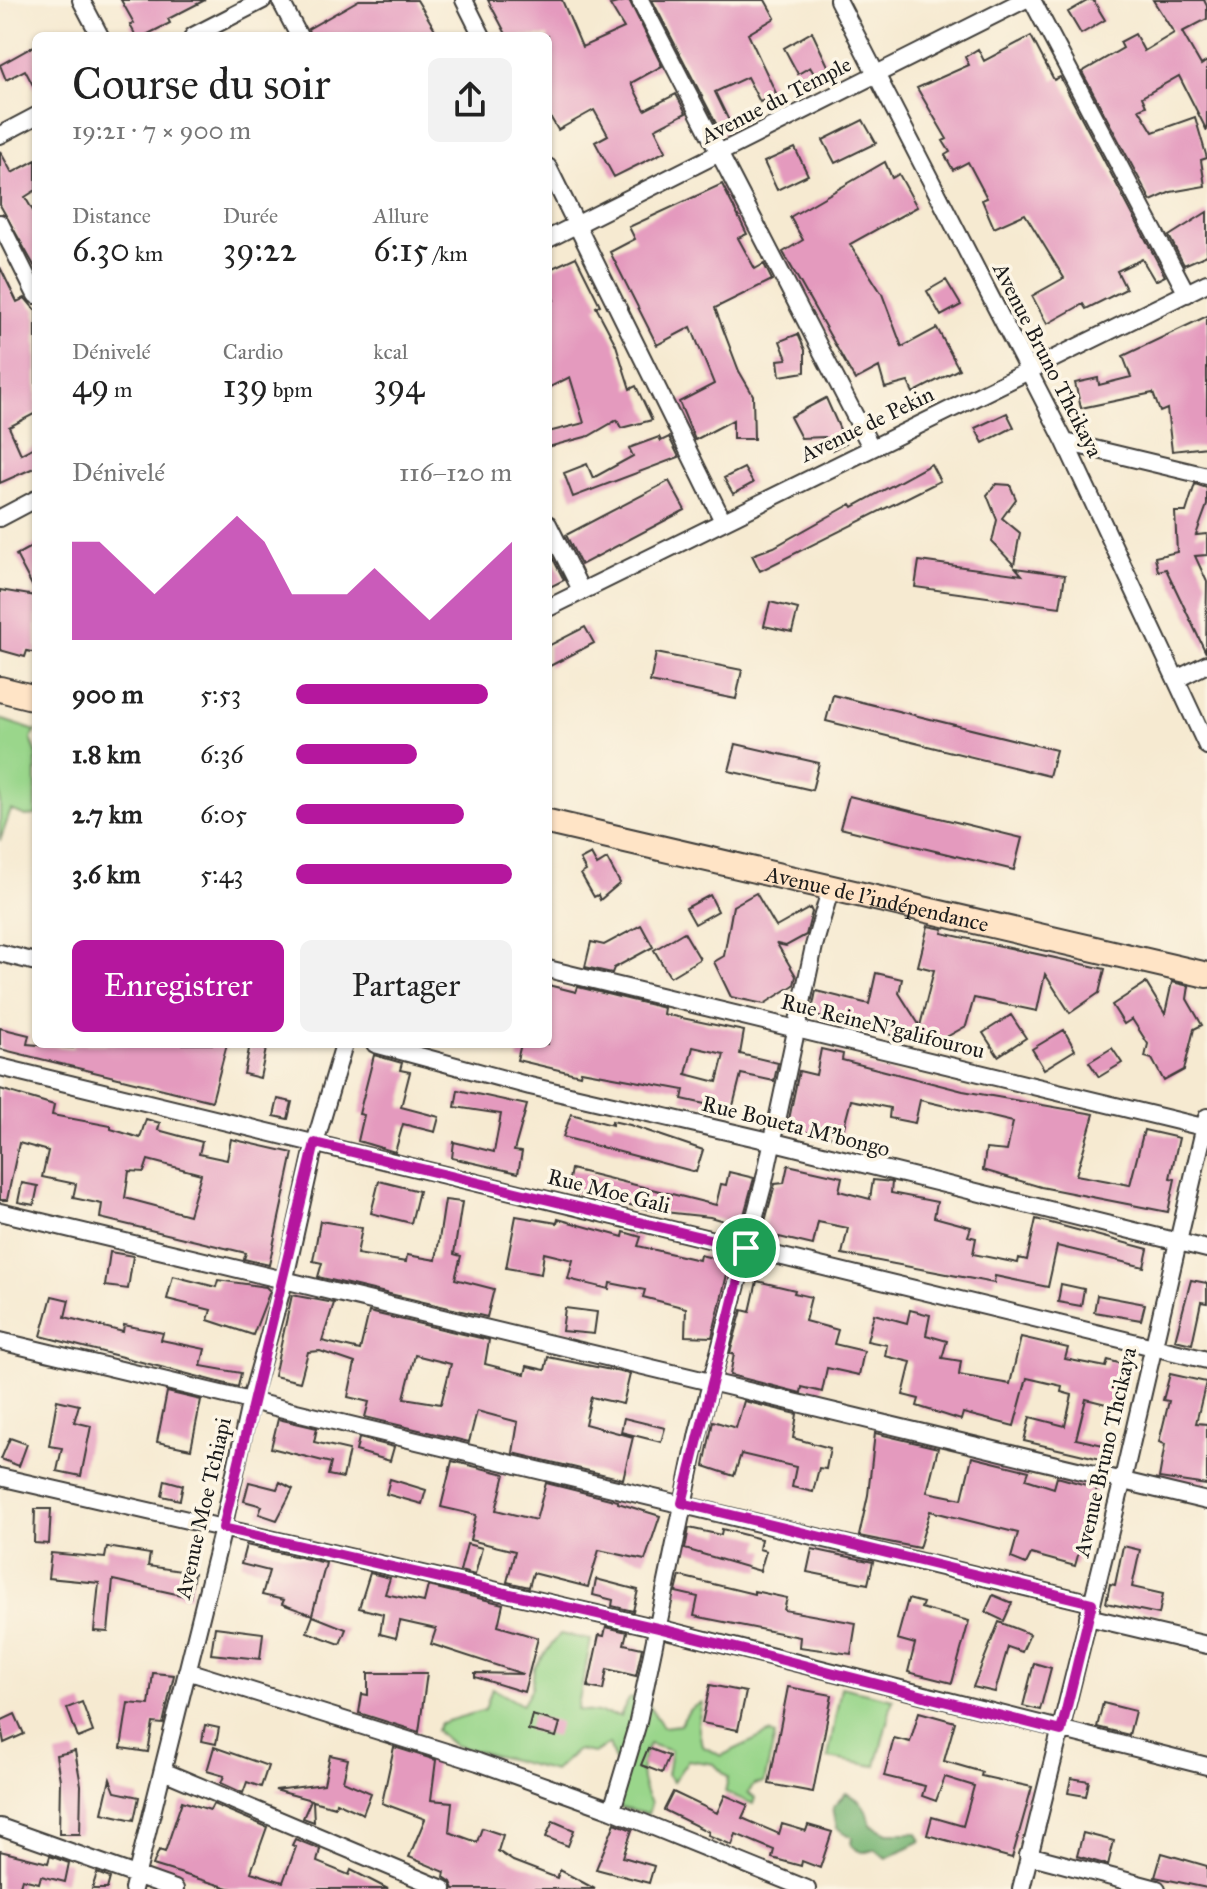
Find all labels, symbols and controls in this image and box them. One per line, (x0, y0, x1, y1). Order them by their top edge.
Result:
street label: Avenue du Temple (695, 50, 856, 150)
text: Course du soir (72, 57, 330, 111)
button: share (428, 58, 512, 142)
text: 19:21 · 7 × 900 m (72, 114, 251, 146)
text: Distance (72, 202, 151, 229)
text: Durée (223, 202, 278, 229)
text: Allure (373, 202, 429, 229)
text: 6.30 (72, 229, 130, 270)
text: 39:22 (223, 229, 297, 270)
text: 6:15 (373, 229, 428, 270)
text: km (130, 240, 163, 267)
text: /km (428, 240, 468, 267)
street label: Avenue Bruno Thcikaya (987, 257, 1109, 462)
text: Dénivelé (72, 338, 151, 365)
text: Cardio (223, 338, 283, 365)
text: kcal (373, 338, 408, 365)
text: 49 (72, 365, 109, 406)
text: 139 (223, 365, 268, 406)
text: 394 (373, 365, 424, 406)
text: m (109, 376, 132, 403)
text: bpm (268, 376, 313, 403)
street label: Avenue de Pekin (795, 380, 938, 468)
text: Dénivelé (72, 456, 165, 488)
text: 116–120 m (399, 456, 512, 488)
text: 900 m (72, 678, 144, 710)
text: 5:53 (200, 678, 241, 710)
text: 1.8 km (72, 738, 141, 770)
text: 6:36 (200, 738, 244, 770)
text: 2.7 km (72, 798, 143, 830)
text: 6:05 (200, 798, 247, 830)
text: 3.6 km (72, 858, 141, 890)
text: 5:43 (200, 858, 244, 890)
street label: Avenue de l'indépendance (762, 859, 991, 937)
button: Enregistrer (72, 940, 284, 1032)
button: Partager (300, 940, 512, 1032)
street label: Rue ReineN'galifourou (778, 988, 988, 1064)
street label: Rue Boueta M'bongo (699, 1090, 893, 1162)
street label: Rue Moe Gali (545, 1163, 673, 1219)
pin (712, 1214, 780, 1282)
icon: arrive (724, 1226, 768, 1270)
street label: Avenue Bruno Thcikaya (1067, 1344, 1142, 1561)
street label: Avenue Moe Tchiapi (169, 1415, 237, 1602)

